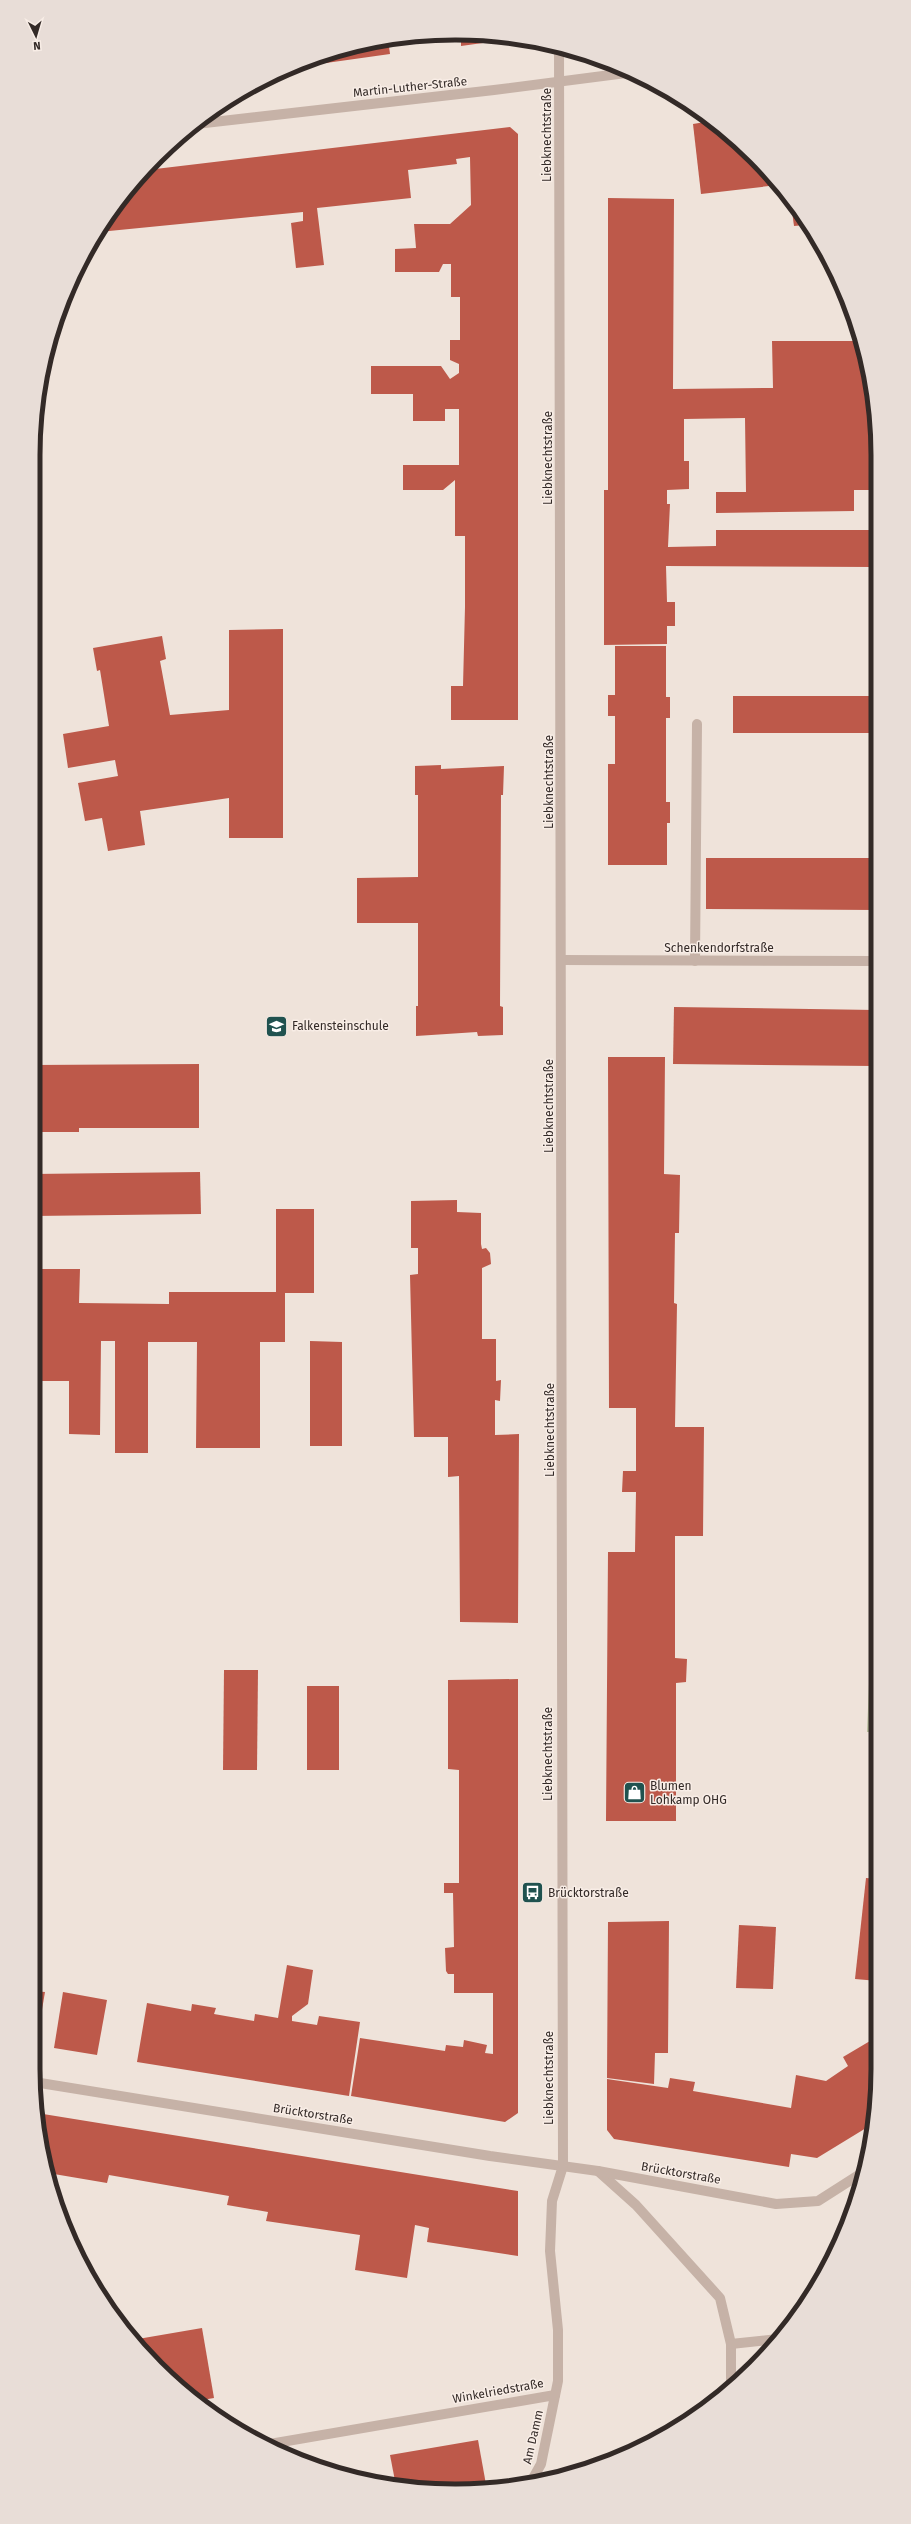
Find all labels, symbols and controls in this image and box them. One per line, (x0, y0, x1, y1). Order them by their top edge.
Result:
north arrow (16, 16, 56, 56)
text: N (33, 39, 41, 52)
street label: Martin-Luther-Straße (352, 74, 468, 100)
street label: Liebknechtstraße (540, 88, 554, 182)
street label: Liebknechtstraße (541, 411, 555, 505)
street label: Liebknechtstraße (542, 735, 556, 829)
street label: Schenkendorfstraße (664, 941, 774, 955)
school or university icon: Falkensteinschule (263, 1013, 289, 1039)
place label: Falkensteinschule (292, 1019, 389, 1033)
street label: Liebknechtstraße (542, 1059, 556, 1153)
street label: Liebknechtstraße (543, 1383, 557, 1477)
street label: Liebknechtstraße (541, 1707, 555, 1801)
place label: Blumen Lohkamp OHG (650, 1779, 727, 1807)
shop icon: Blumen Lohkamp OHG (622, 1780, 648, 1806)
bus stop icon: Brücktorstraße (520, 1880, 546, 1906)
place label: Brücktorstraße (548, 1886, 629, 1900)
street label: Liebknechtstraße (542, 2031, 556, 2125)
street label: Brücktorstraße (272, 2101, 354, 2127)
street label: Brücktorstraße (640, 2159, 722, 2187)
street label: Winkelriedstraße (451, 2376, 545, 2406)
street label: Am Damm (520, 2409, 546, 2465)

